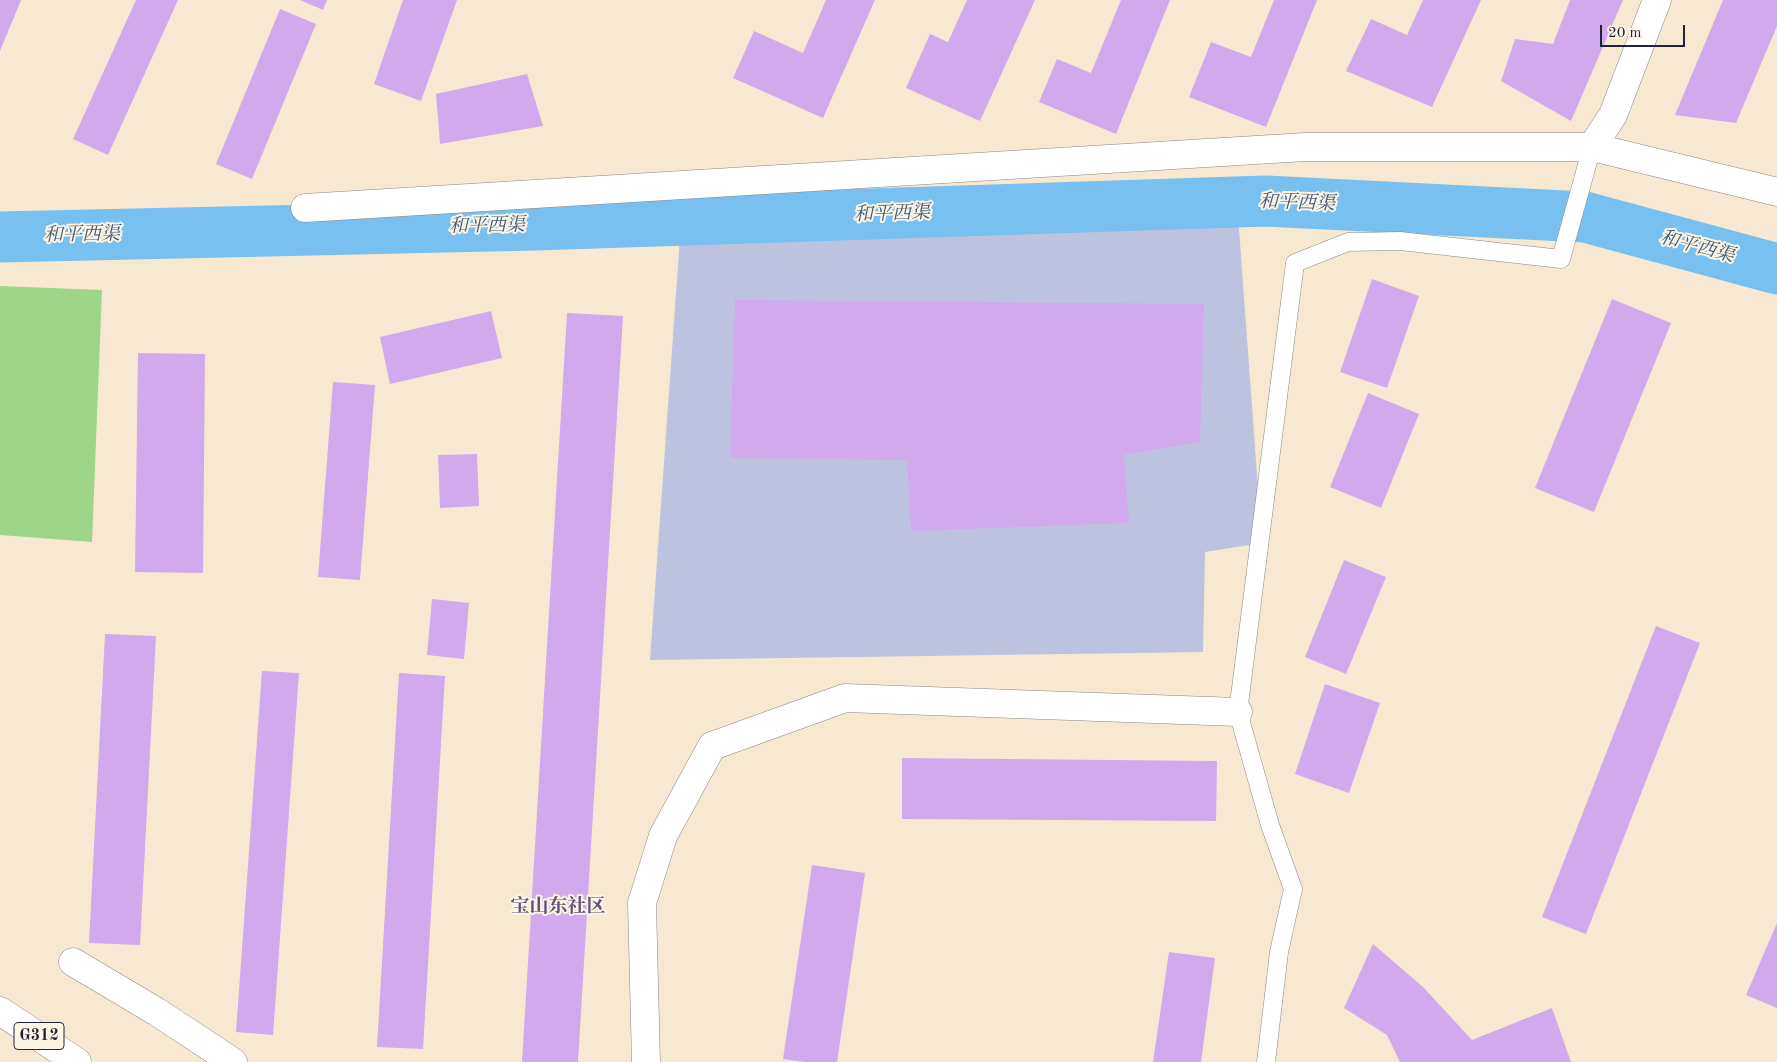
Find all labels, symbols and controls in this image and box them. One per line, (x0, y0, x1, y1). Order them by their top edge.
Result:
scale bar (1602, 15, 1687, 47)
text: 20 m (1608, 26, 1642, 41)
water label: 和平西渠 (1259, 190, 1335, 216)
water label: 和平西渠 (854, 201, 930, 227)
water label: 和平西渠 (449, 214, 525, 238)
water label: 和平西渠 (44, 223, 120, 247)
water label: 和平西渠 (1657, 226, 1737, 268)
district label: 宝山东社区 (511, 896, 605, 918)
road number: G312 (14, 1022, 64, 1050)

